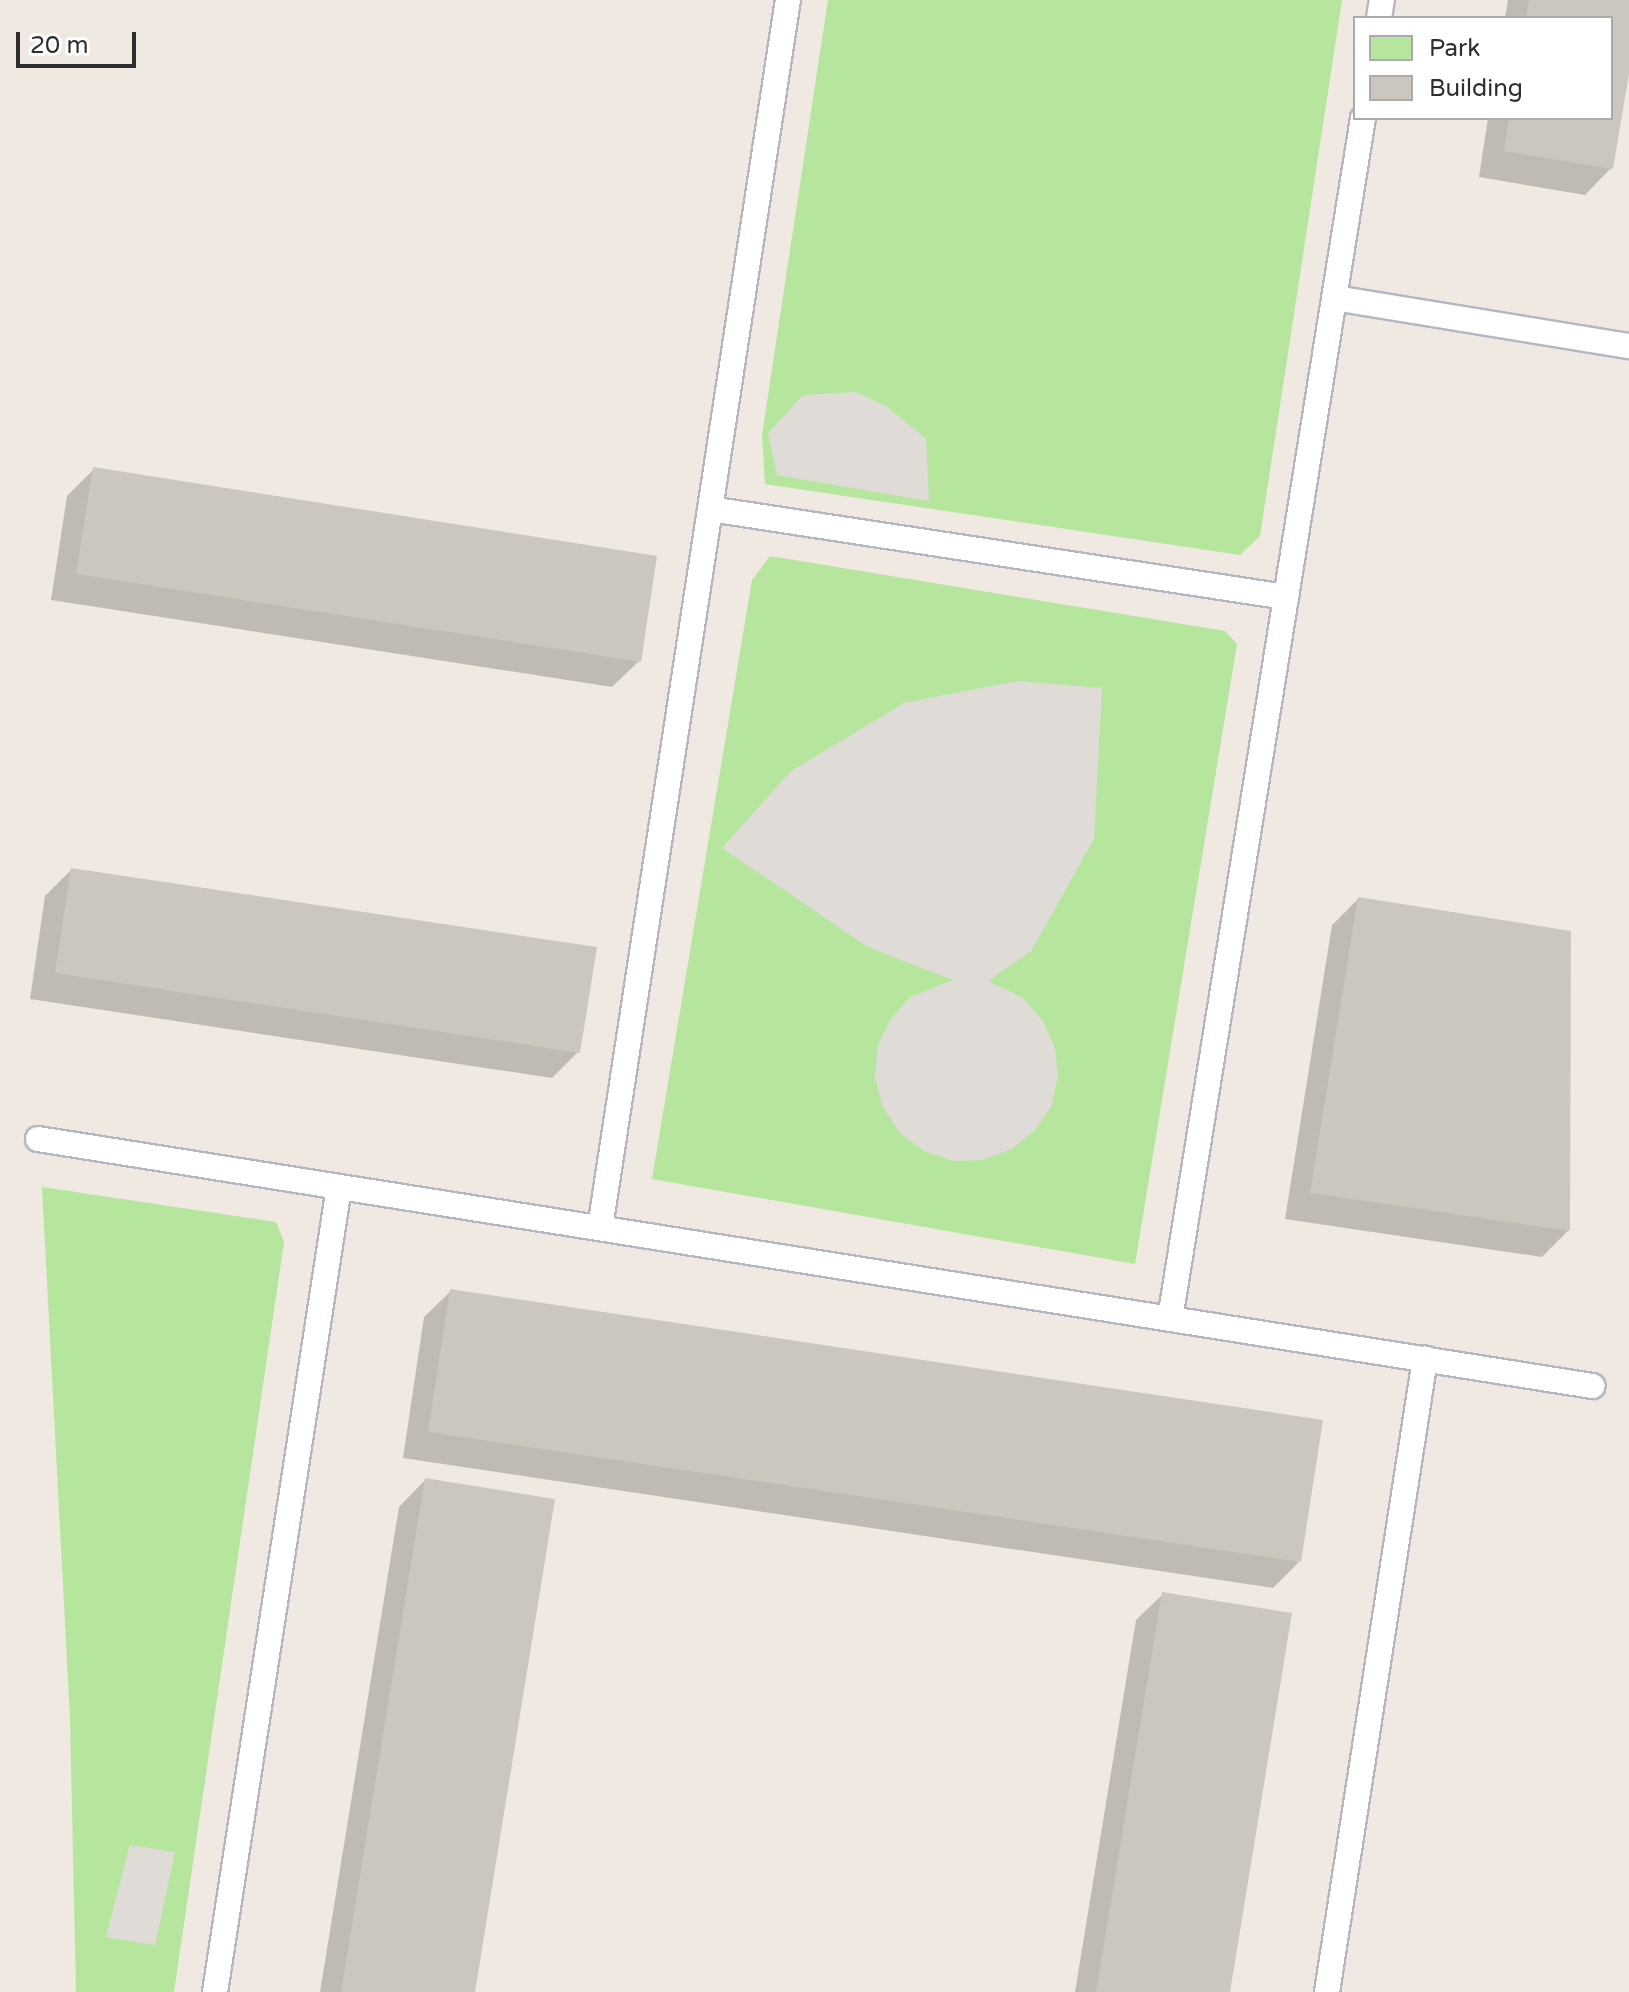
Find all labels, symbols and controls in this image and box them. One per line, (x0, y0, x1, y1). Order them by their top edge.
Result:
scale bar (20, 16, 140, 66)
legend (1353, 16, 1613, 120)
text: 20 m (30, 31, 88, 60)
text: Park (1429, 34, 1480, 63)
text: Building (1429, 74, 1523, 103)

